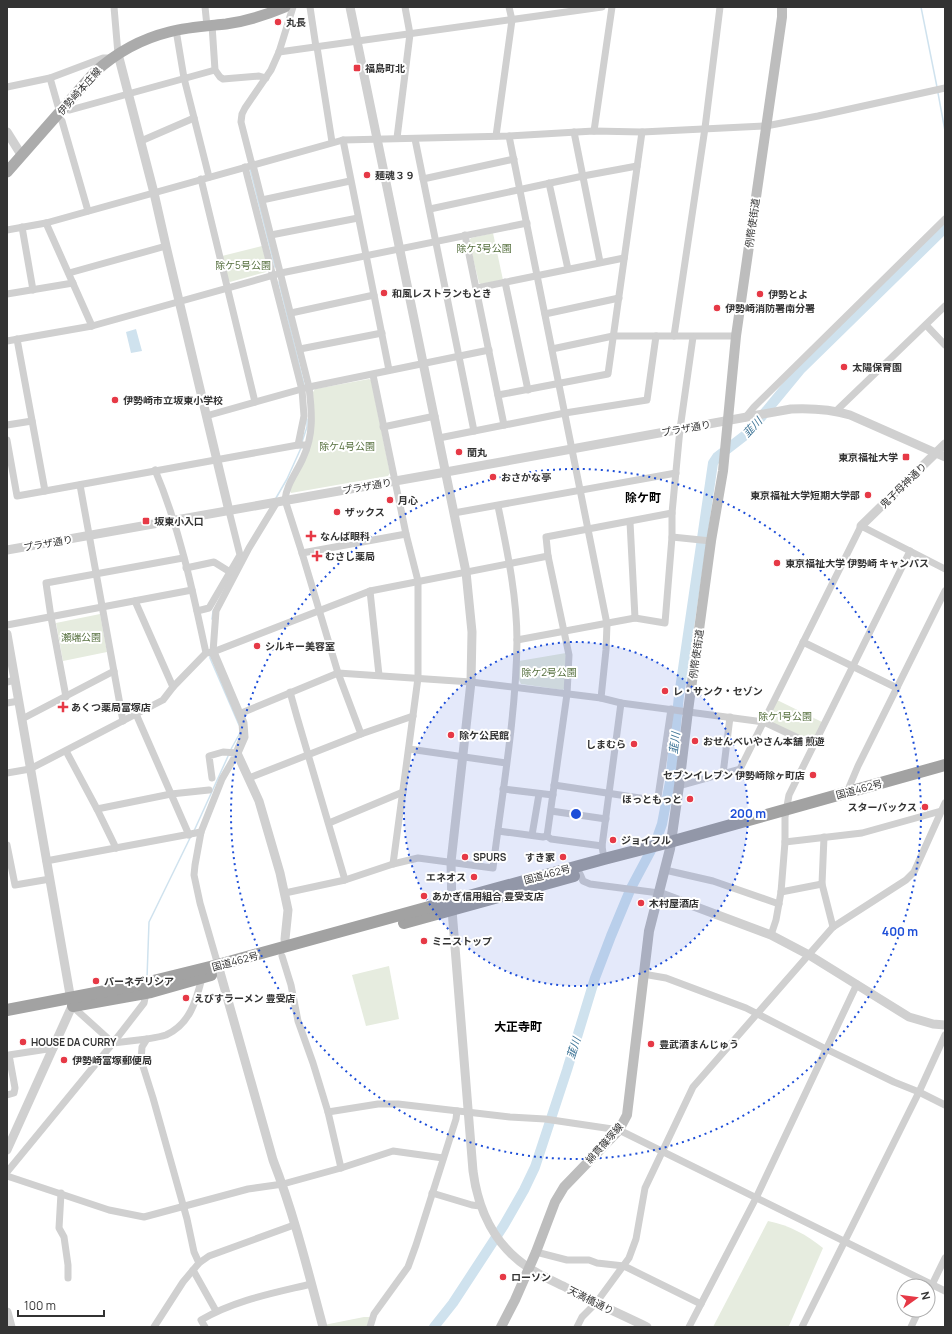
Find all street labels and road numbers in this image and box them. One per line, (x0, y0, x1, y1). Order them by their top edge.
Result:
street label: 伊勢崎本庄線 (54, 64, 104, 118)
street label: 例幣使街道 (741, 197, 762, 250)
street label: プラザ通り (660, 417, 712, 439)
street label: 鬼子母神通り (877, 459, 929, 511)
street label: プラザ通り (341, 475, 393, 497)
street label: プラザ通り (22, 532, 74, 554)
street label: 例幣使街道 (685, 628, 706, 681)
street label: 国道462号 (834, 776, 884, 802)
street label: 国道462号 (522, 861, 572, 887)
street label: 国道462号 (210, 948, 260, 974)
street label: 綿貫篠塚線 (582, 1120, 626, 1166)
street label: 天満橋通り (566, 1282, 616, 1318)

